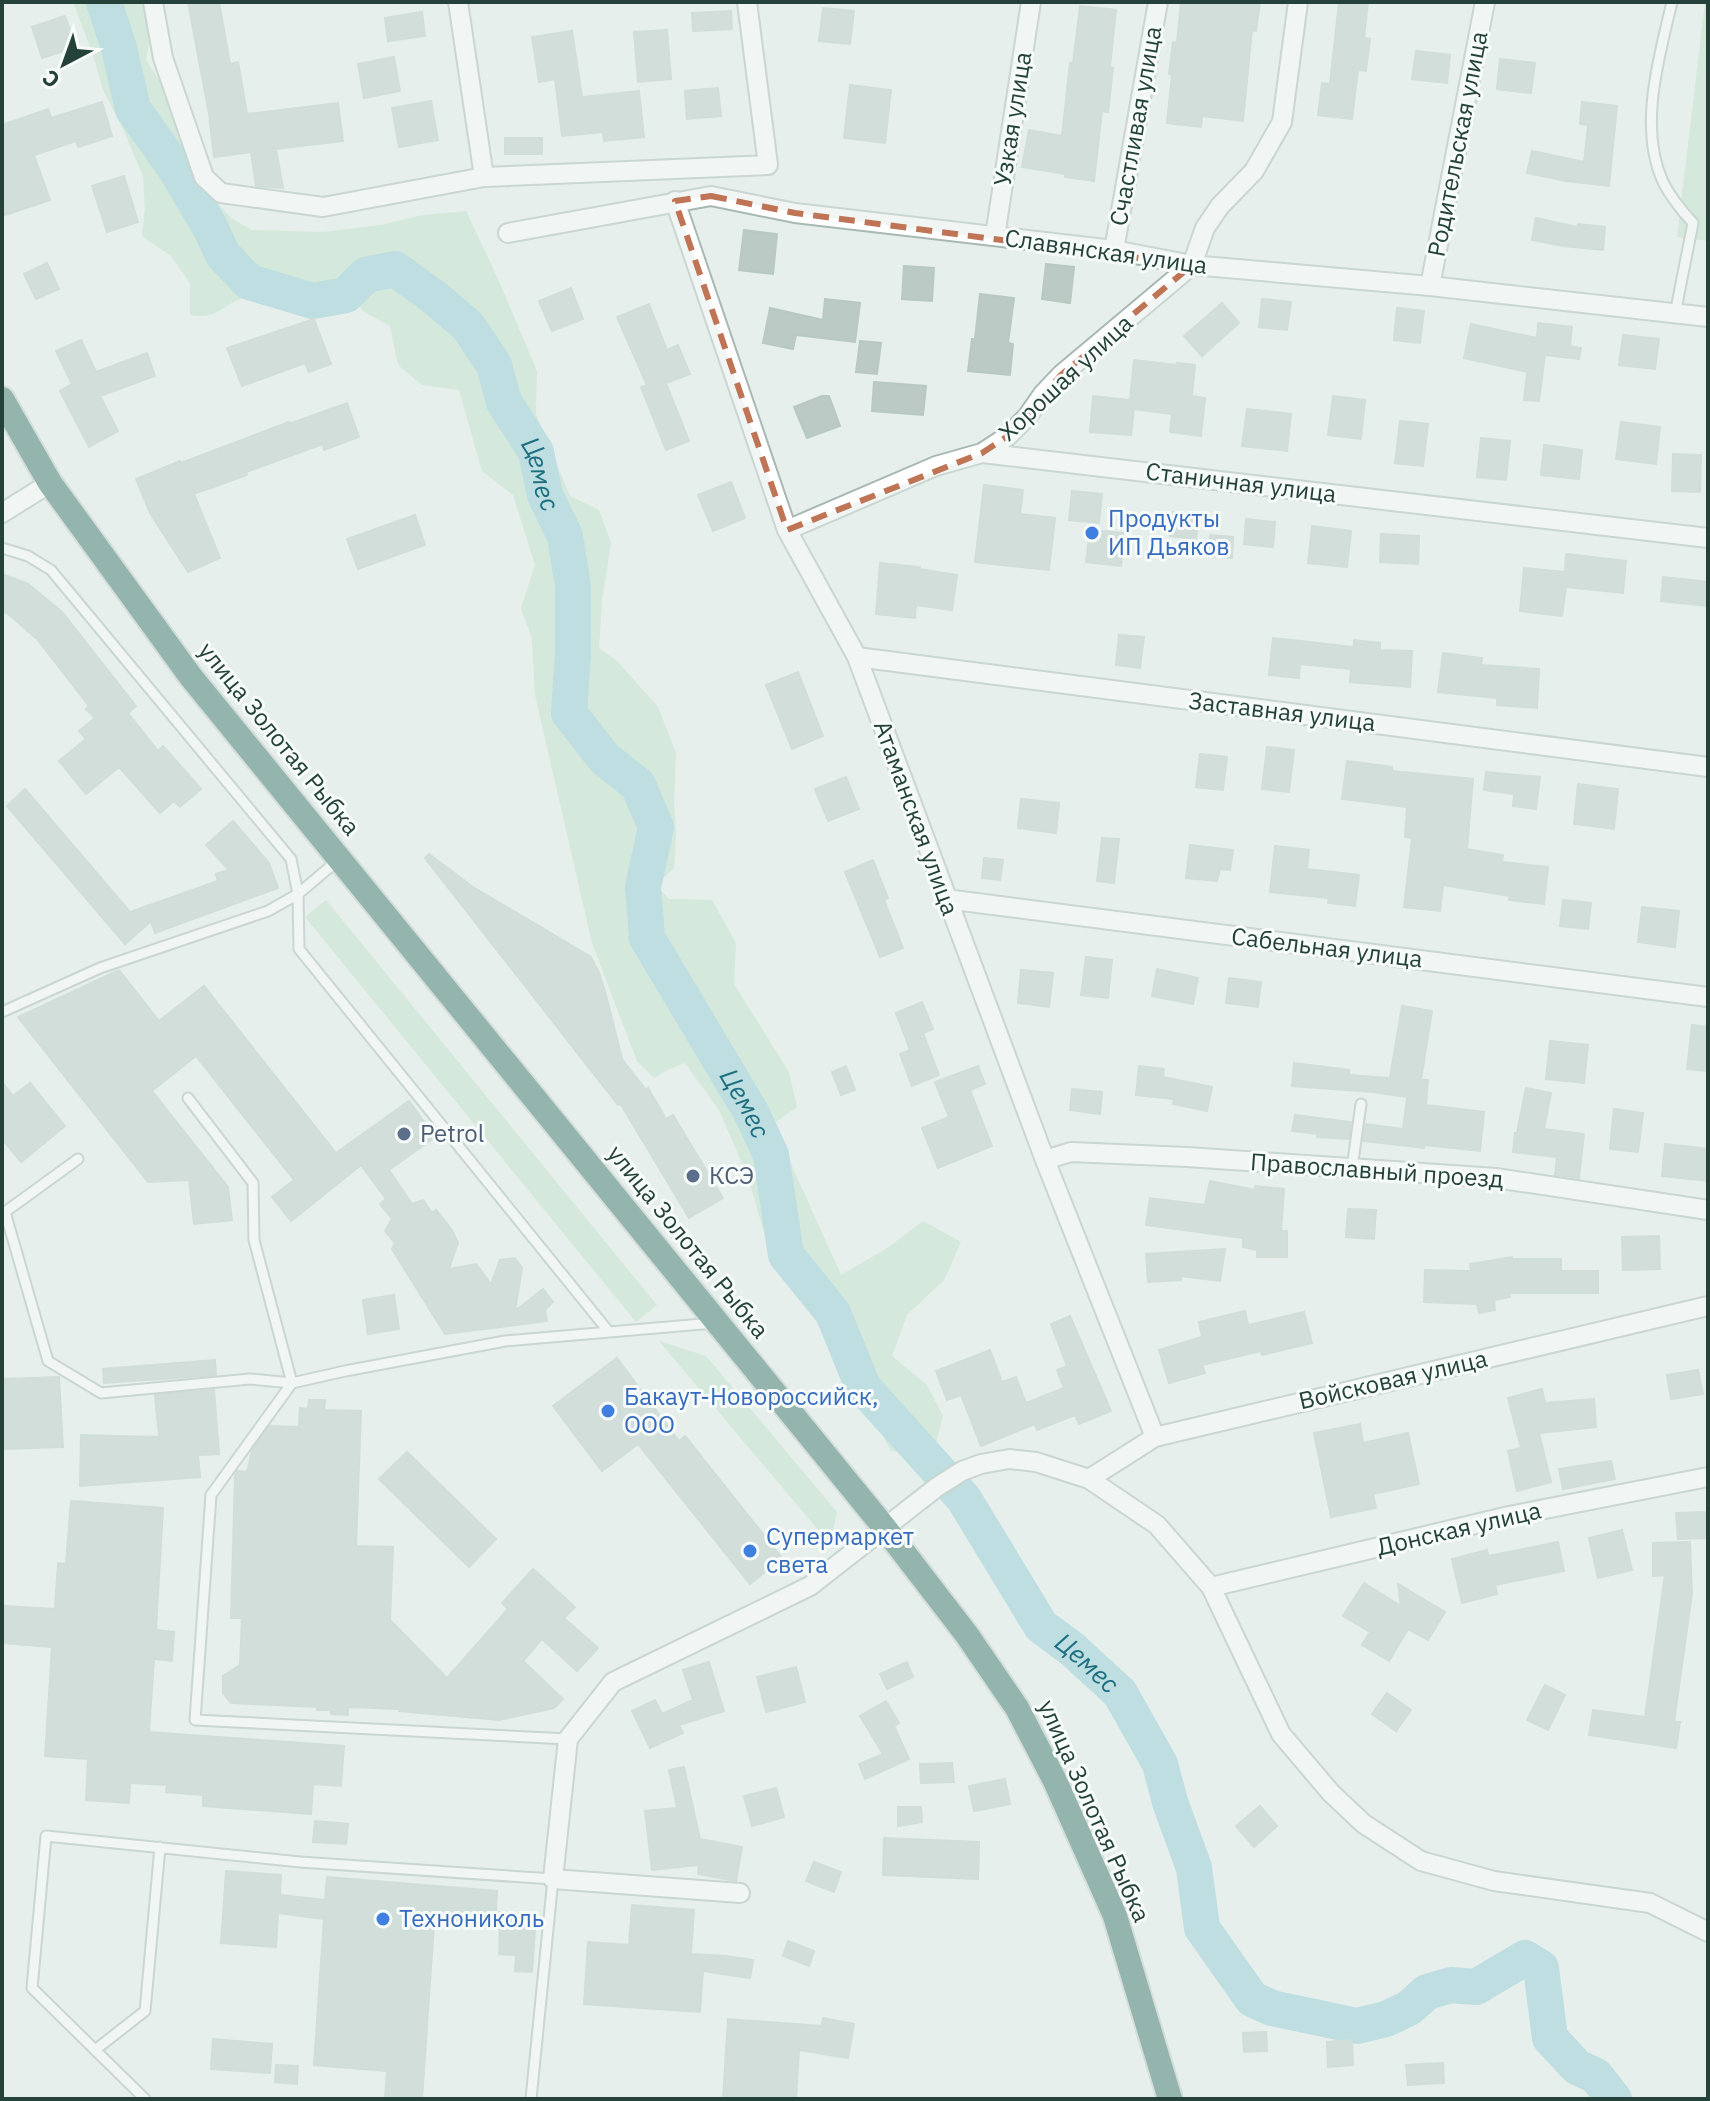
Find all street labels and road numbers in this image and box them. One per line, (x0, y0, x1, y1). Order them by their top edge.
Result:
street label: Счастливая улица (1102, 23, 1168, 228)
street label: Родительская улица (1419, 28, 1495, 259)
street label: Узкая улица (986, 49, 1038, 188)
street label: Славянская улица (1003, 221, 1210, 281)
street label: Хорошая улица (991, 307, 1139, 448)
street label: Станичная улица (1144, 454, 1338, 510)
street label: улица Золотая Рыбка (192, 635, 368, 842)
street label: Заставная улица (1187, 684, 1378, 738)
street label: Атаманская улица (867, 716, 967, 919)
street label: Сабельная улица (1230, 919, 1425, 975)
street label: улица Золотая Рыбка (601, 1138, 777, 1345)
street label: Православный проезд (1249, 1145, 1505, 1195)
street label: Войсковая улица (1295, 1342, 1490, 1416)
street label: Донская улица (1373, 1494, 1544, 1562)
street label: улица Золотая Рыбка (1031, 1694, 1158, 1927)

